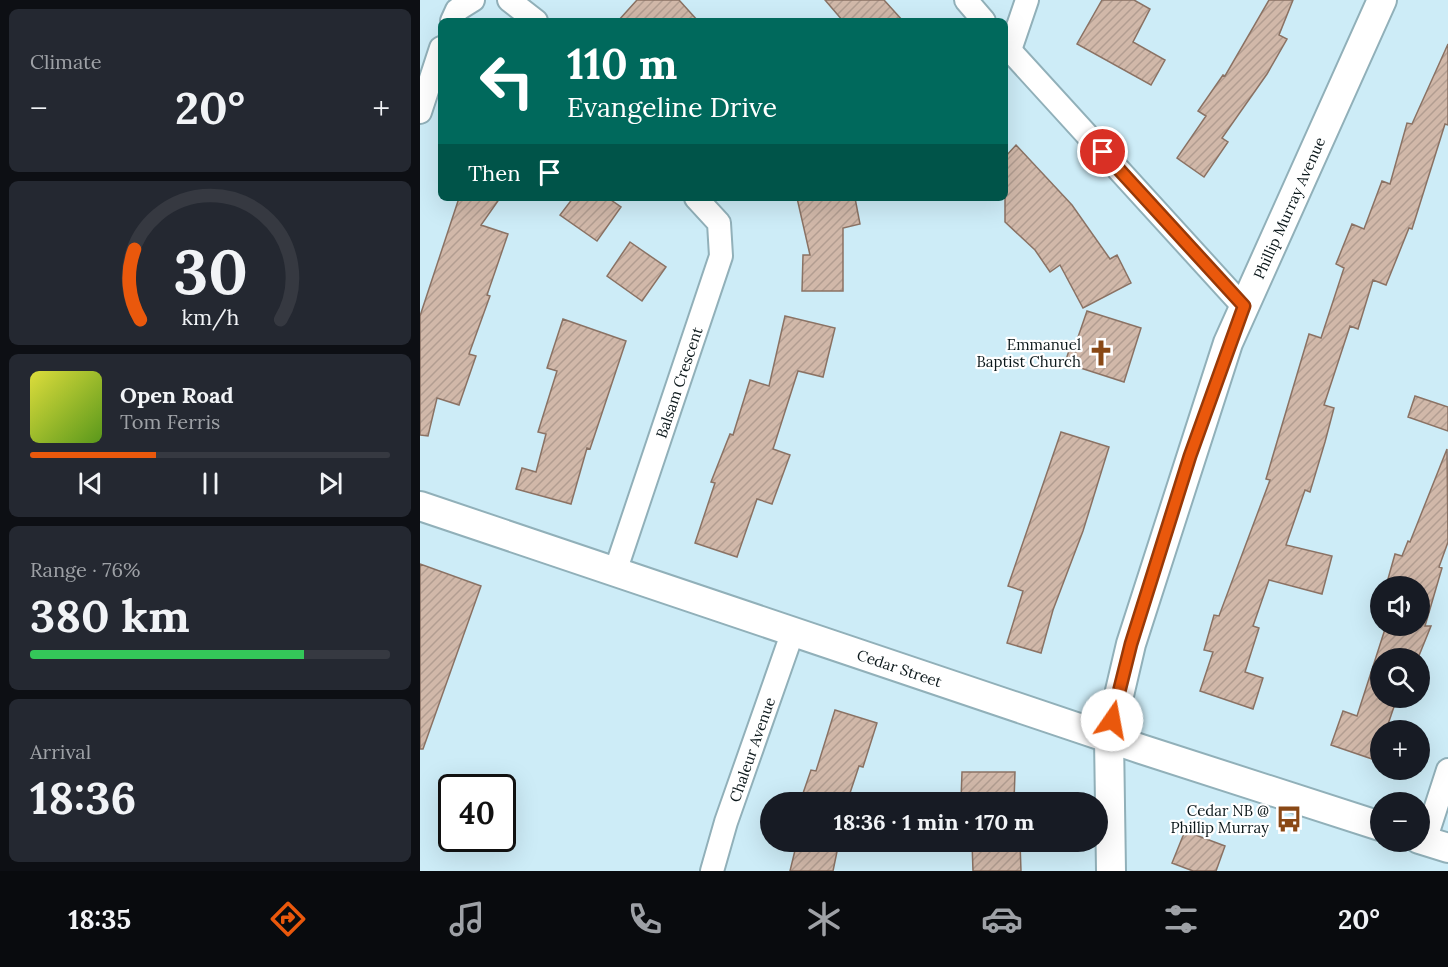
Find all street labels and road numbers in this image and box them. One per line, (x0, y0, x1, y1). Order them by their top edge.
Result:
street label: Phillip Murray Avenue (1249, 134, 1329, 282)
street label: Balsam Crescent (651, 324, 706, 440)
street label: Cedar Street (855, 645, 945, 691)
street label: Chaleur Avenue (724, 694, 779, 804)

